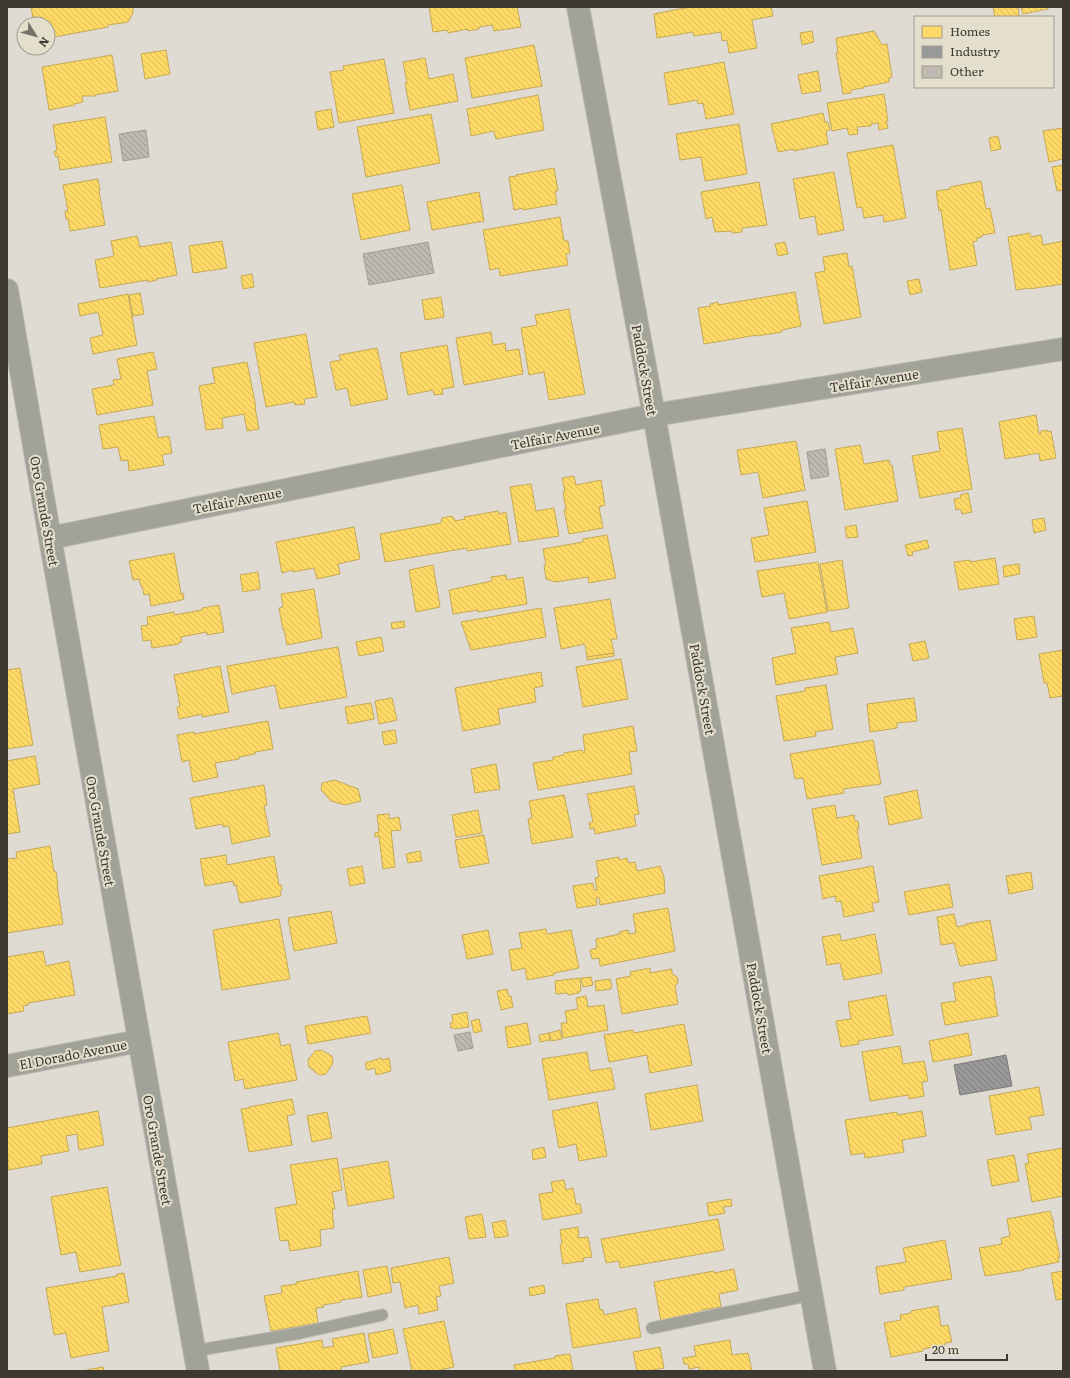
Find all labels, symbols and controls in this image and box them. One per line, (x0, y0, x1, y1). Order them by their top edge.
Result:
north arrow (16, 16, 56, 56)
legend (914, 16, 1054, 88)
text: Homes (950, 22, 990, 40)
text: N (36, 34, 54, 51)
text: Industry (950, 42, 1000, 60)
text: Other (950, 62, 984, 80)
street label: Paddock Street (628, 323, 662, 418)
street label: Telfair Avenue (828, 364, 920, 396)
street label: Telfair Avenue (509, 418, 601, 454)
street label: Oro Grande Street (26, 454, 64, 568)
street label: Telfair Avenue (191, 482, 283, 518)
street label: Paddock Street (686, 642, 720, 737)
street label: Oro Grande Street (82, 774, 120, 888)
street label: Paddock Street (743, 961, 777, 1056)
street label: El Dorado Avenue (18, 1034, 129, 1074)
street label: Oro Grande Street (139, 1093, 177, 1207)
scale bar (926, 1336, 1007, 1362)
text: 20 m (932, 1340, 959, 1358)

